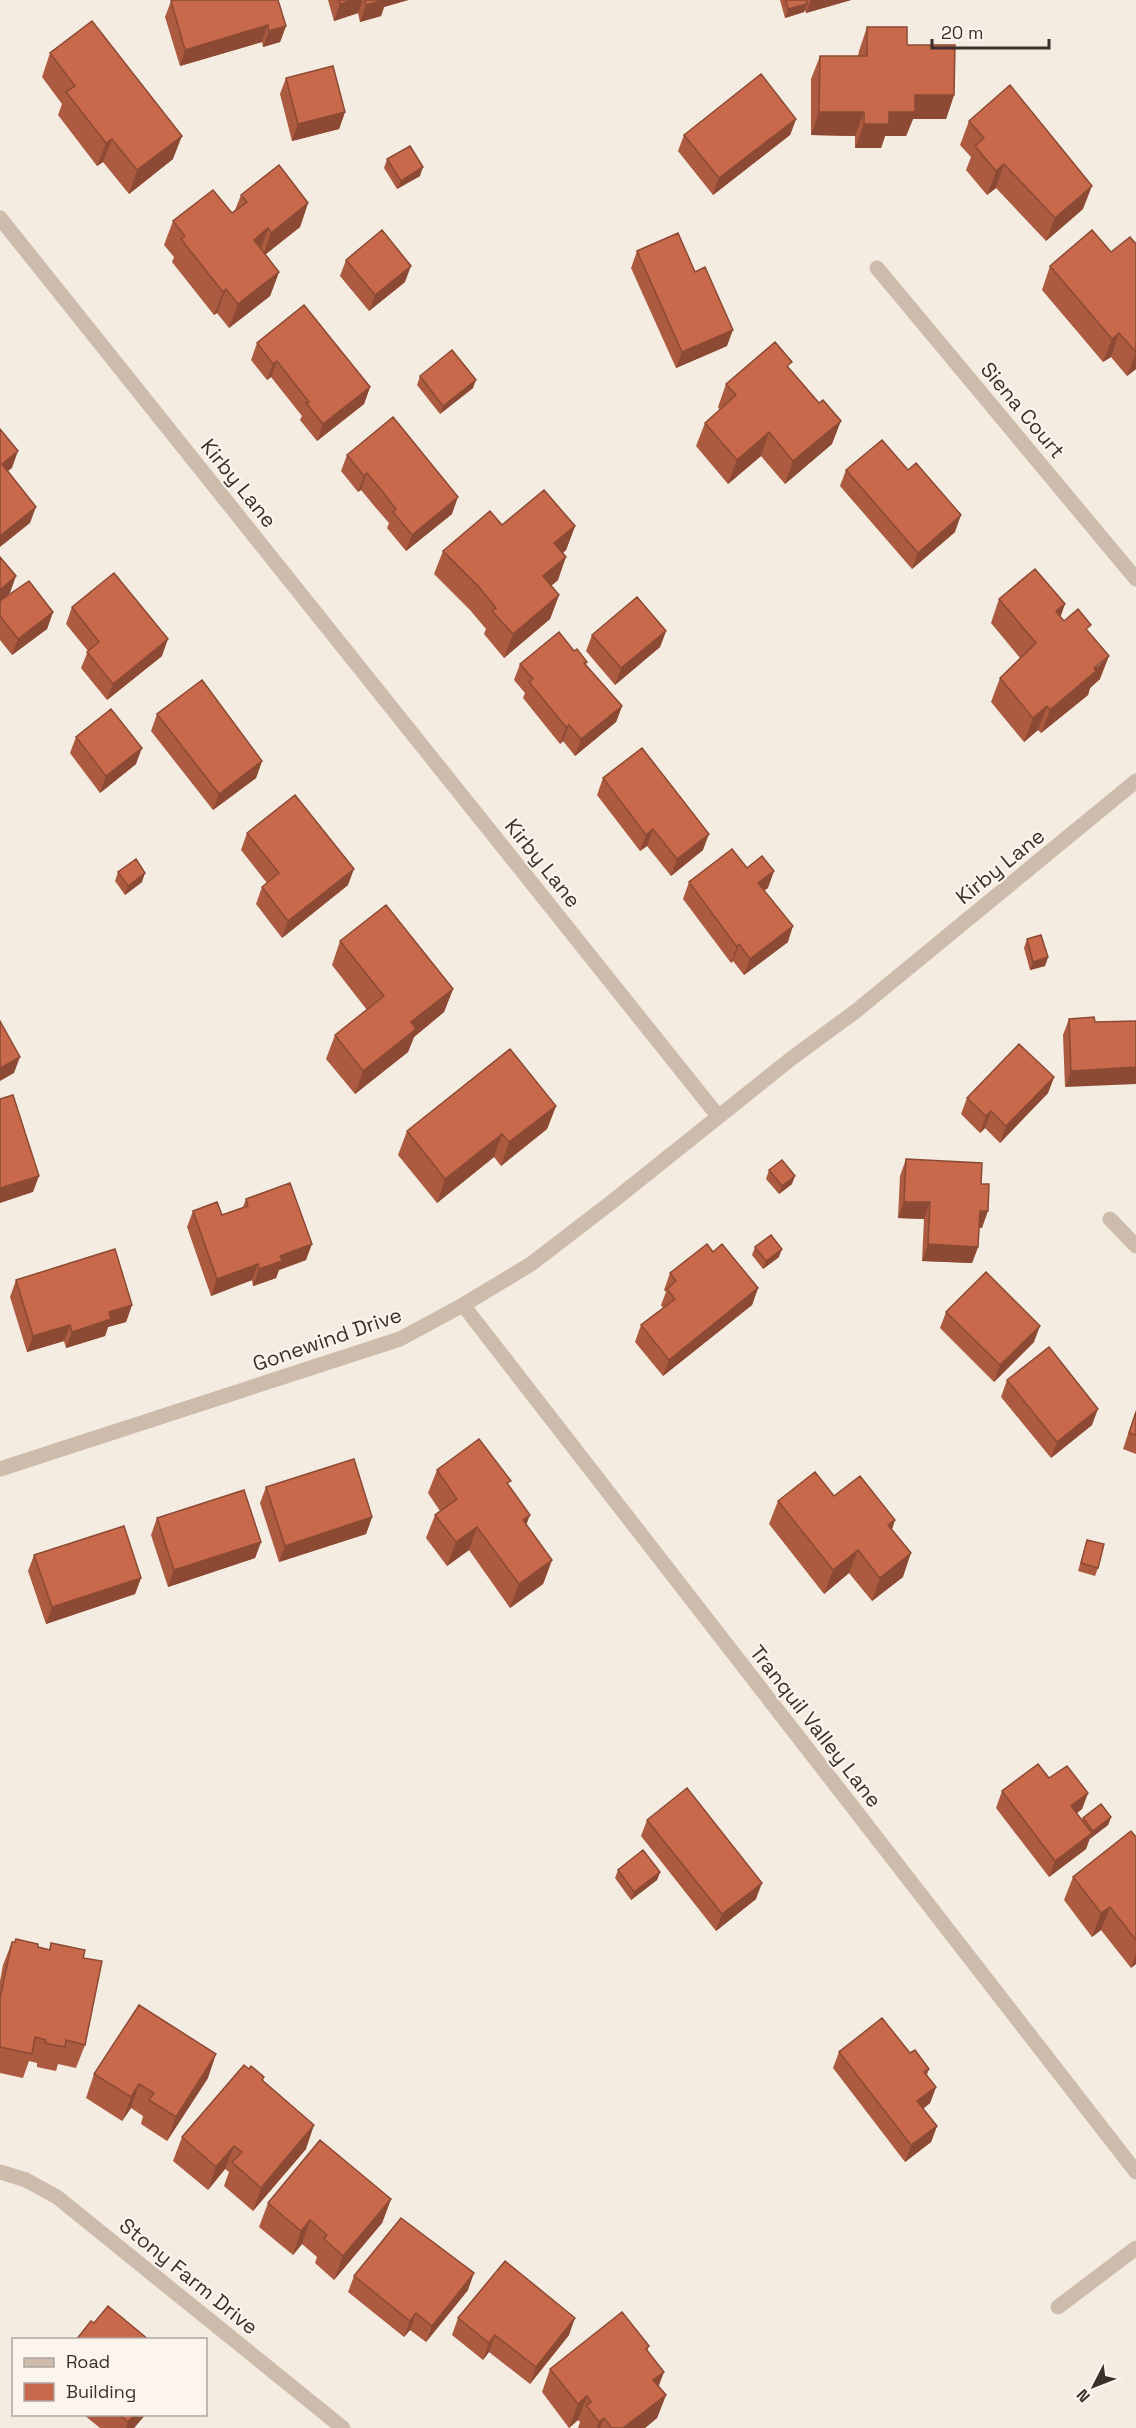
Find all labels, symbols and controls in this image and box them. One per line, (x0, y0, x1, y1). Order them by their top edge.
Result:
scale bar (932, 12, 1049, 50)
text: 20 m (941, 21, 984, 44)
street label: Siena Court (975, 356, 1071, 464)
street label: Kirby Lane (195, 433, 283, 533)
street label: Kirby Lane (499, 813, 587, 913)
street label: Kirby Lane (950, 822, 1050, 910)
street label: Gonewind Drive (249, 1301, 405, 1377)
street label: Tranquil Valley Lane (744, 1639, 888, 1813)
street label: Stony Farm Drive (114, 2212, 264, 2340)
legend (12, 2338, 207, 2416)
text: Road (66, 2350, 110, 2373)
north arrow (1064, 2356, 1124, 2416)
text: Building (66, 2380, 136, 2403)
text: N (1072, 2385, 1095, 2407)

